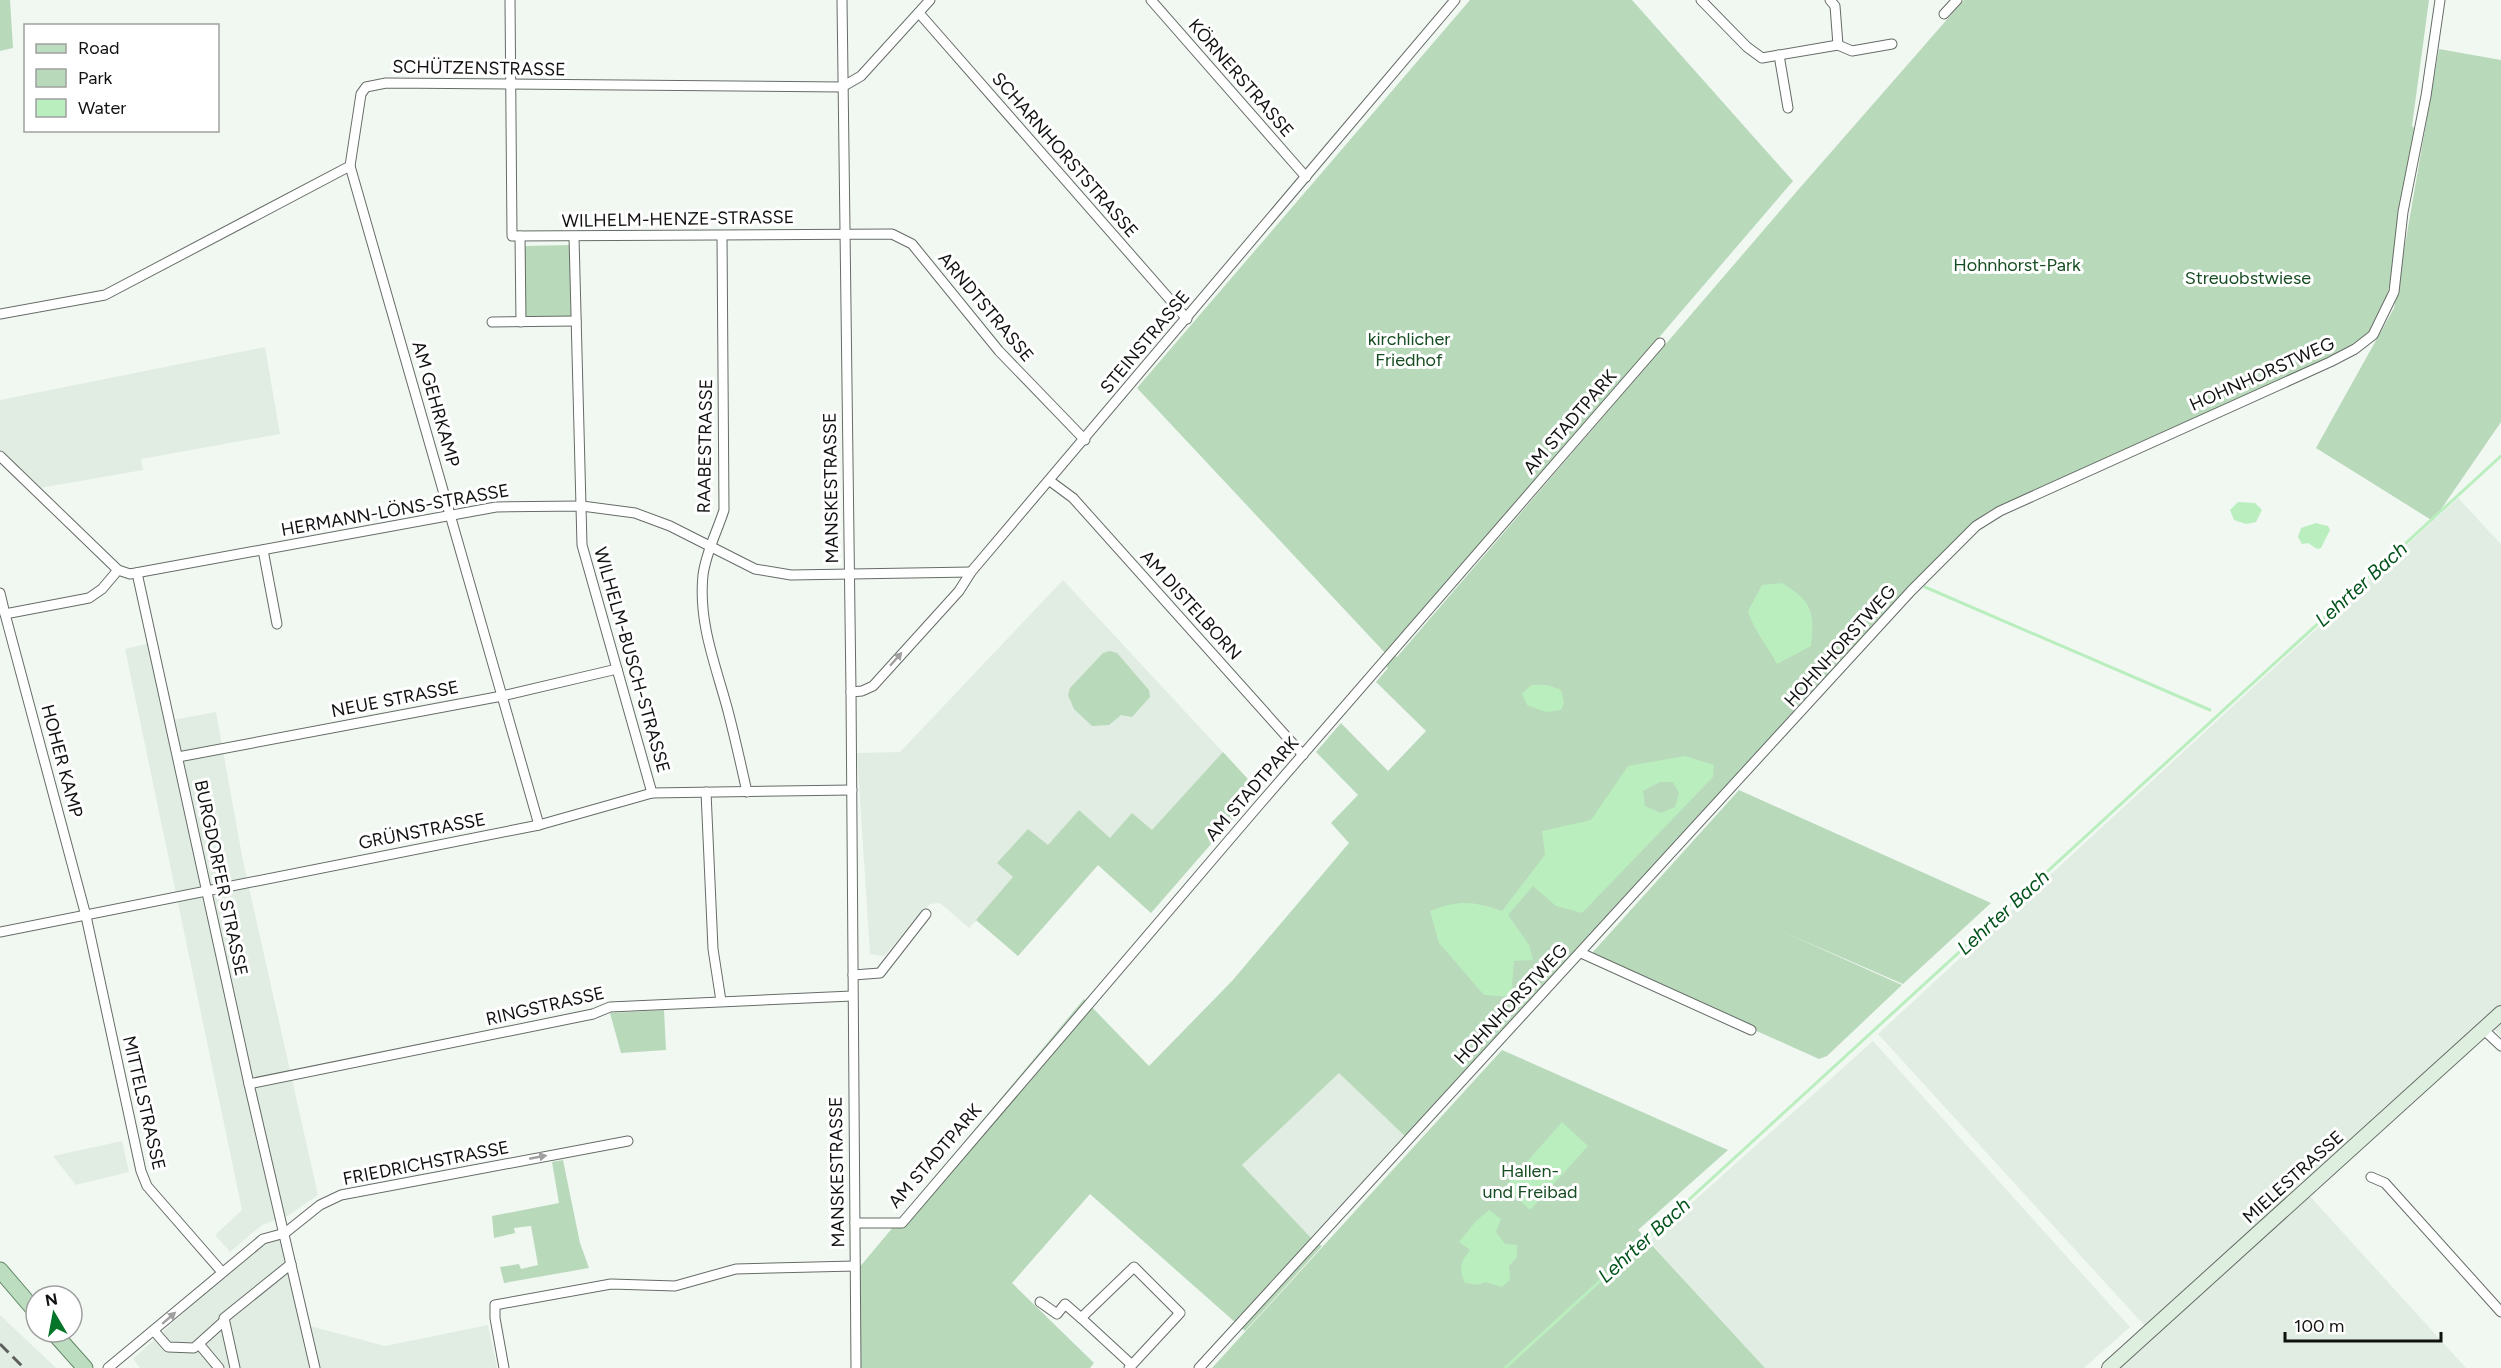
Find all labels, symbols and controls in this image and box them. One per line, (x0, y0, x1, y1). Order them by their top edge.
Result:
street label: KÖRNERSTRASSE (1184, 14, 1298, 142)
legend (24, 24, 219, 132)
text: Road (78, 37, 119, 59)
street label: SCHÜTZENSTRASSE (392, 55, 566, 81)
text: Park (78, 67, 113, 89)
street label: SCHARNHORSTSTRASSE (987, 68, 1143, 242)
text: Water (78, 97, 126, 119)
street label: WILHELM-HENZE-STRASSE (561, 206, 795, 232)
street label: ARNDTSTRASSE (934, 248, 1038, 366)
park label: Hohnhorst-Park (1953, 254, 2081, 276)
park label: Streuobstwiese (2185, 267, 2311, 289)
street label: STEINSTRASSE (1096, 286, 1194, 398)
park label: kirchlicher Friedhof (1368, 328, 1450, 371)
street label: HOHNHORSTWEG (2186, 332, 2338, 416)
street label: AM GEHRKAMP (408, 339, 464, 469)
street label: AM STADTPARK (1519, 365, 1621, 479)
street label: RAABESTRASSE (693, 379, 717, 513)
street label: MANSKESTRASSE (819, 412, 843, 564)
street label: HERMANN-LÖNS-STRASSE (279, 479, 511, 541)
water label: Lehrter Bach (2310, 536, 2412, 632)
street label: WILHELM-BUSCH-STRASSE (589, 545, 675, 775)
street label: AM DISTELBORN (1136, 546, 1246, 664)
street label: HOHNHORSTWEG (1780, 580, 1901, 711)
one-way arrow (889, 652, 902, 667)
street label: NEUE STRASSE (329, 676, 461, 722)
street label: HOHER KAMP (36, 702, 88, 820)
street label: AM STADTPARK (1201, 732, 1303, 846)
street label: BURGDORFER STRASSE (189, 778, 253, 978)
street label: GRÜNSTRASSE (357, 808, 487, 854)
water label: Lehrter Bach (1952, 864, 2054, 960)
street label: HOHNHORSTWEG (1450, 939, 1573, 1069)
street label: RINGSTRASSE (484, 982, 606, 1030)
street label: MITTELSTRASSE (118, 1034, 170, 1172)
street label: MANSKESTRASSE (825, 1096, 849, 1248)
street label: AM STADTPARK (884, 1099, 986, 1213)
street label: MIELESTRASSE (2238, 1126, 2348, 1228)
street label: FRIEDRICHSTRASSE (341, 1136, 511, 1190)
one-way arrow (529, 1152, 547, 1162)
park label: Hallen- und Freibad (1482, 1160, 1578, 1203)
water label: Lehrter Bach (1593, 1192, 1695, 1288)
north arrow (24, 1284, 84, 1344)
text: N (44, 1289, 59, 1310)
scale bar (2285, 1305, 2441, 1343)
one-way arrow (162, 1311, 177, 1325)
text: 100 m (2294, 1315, 2344, 1337)

